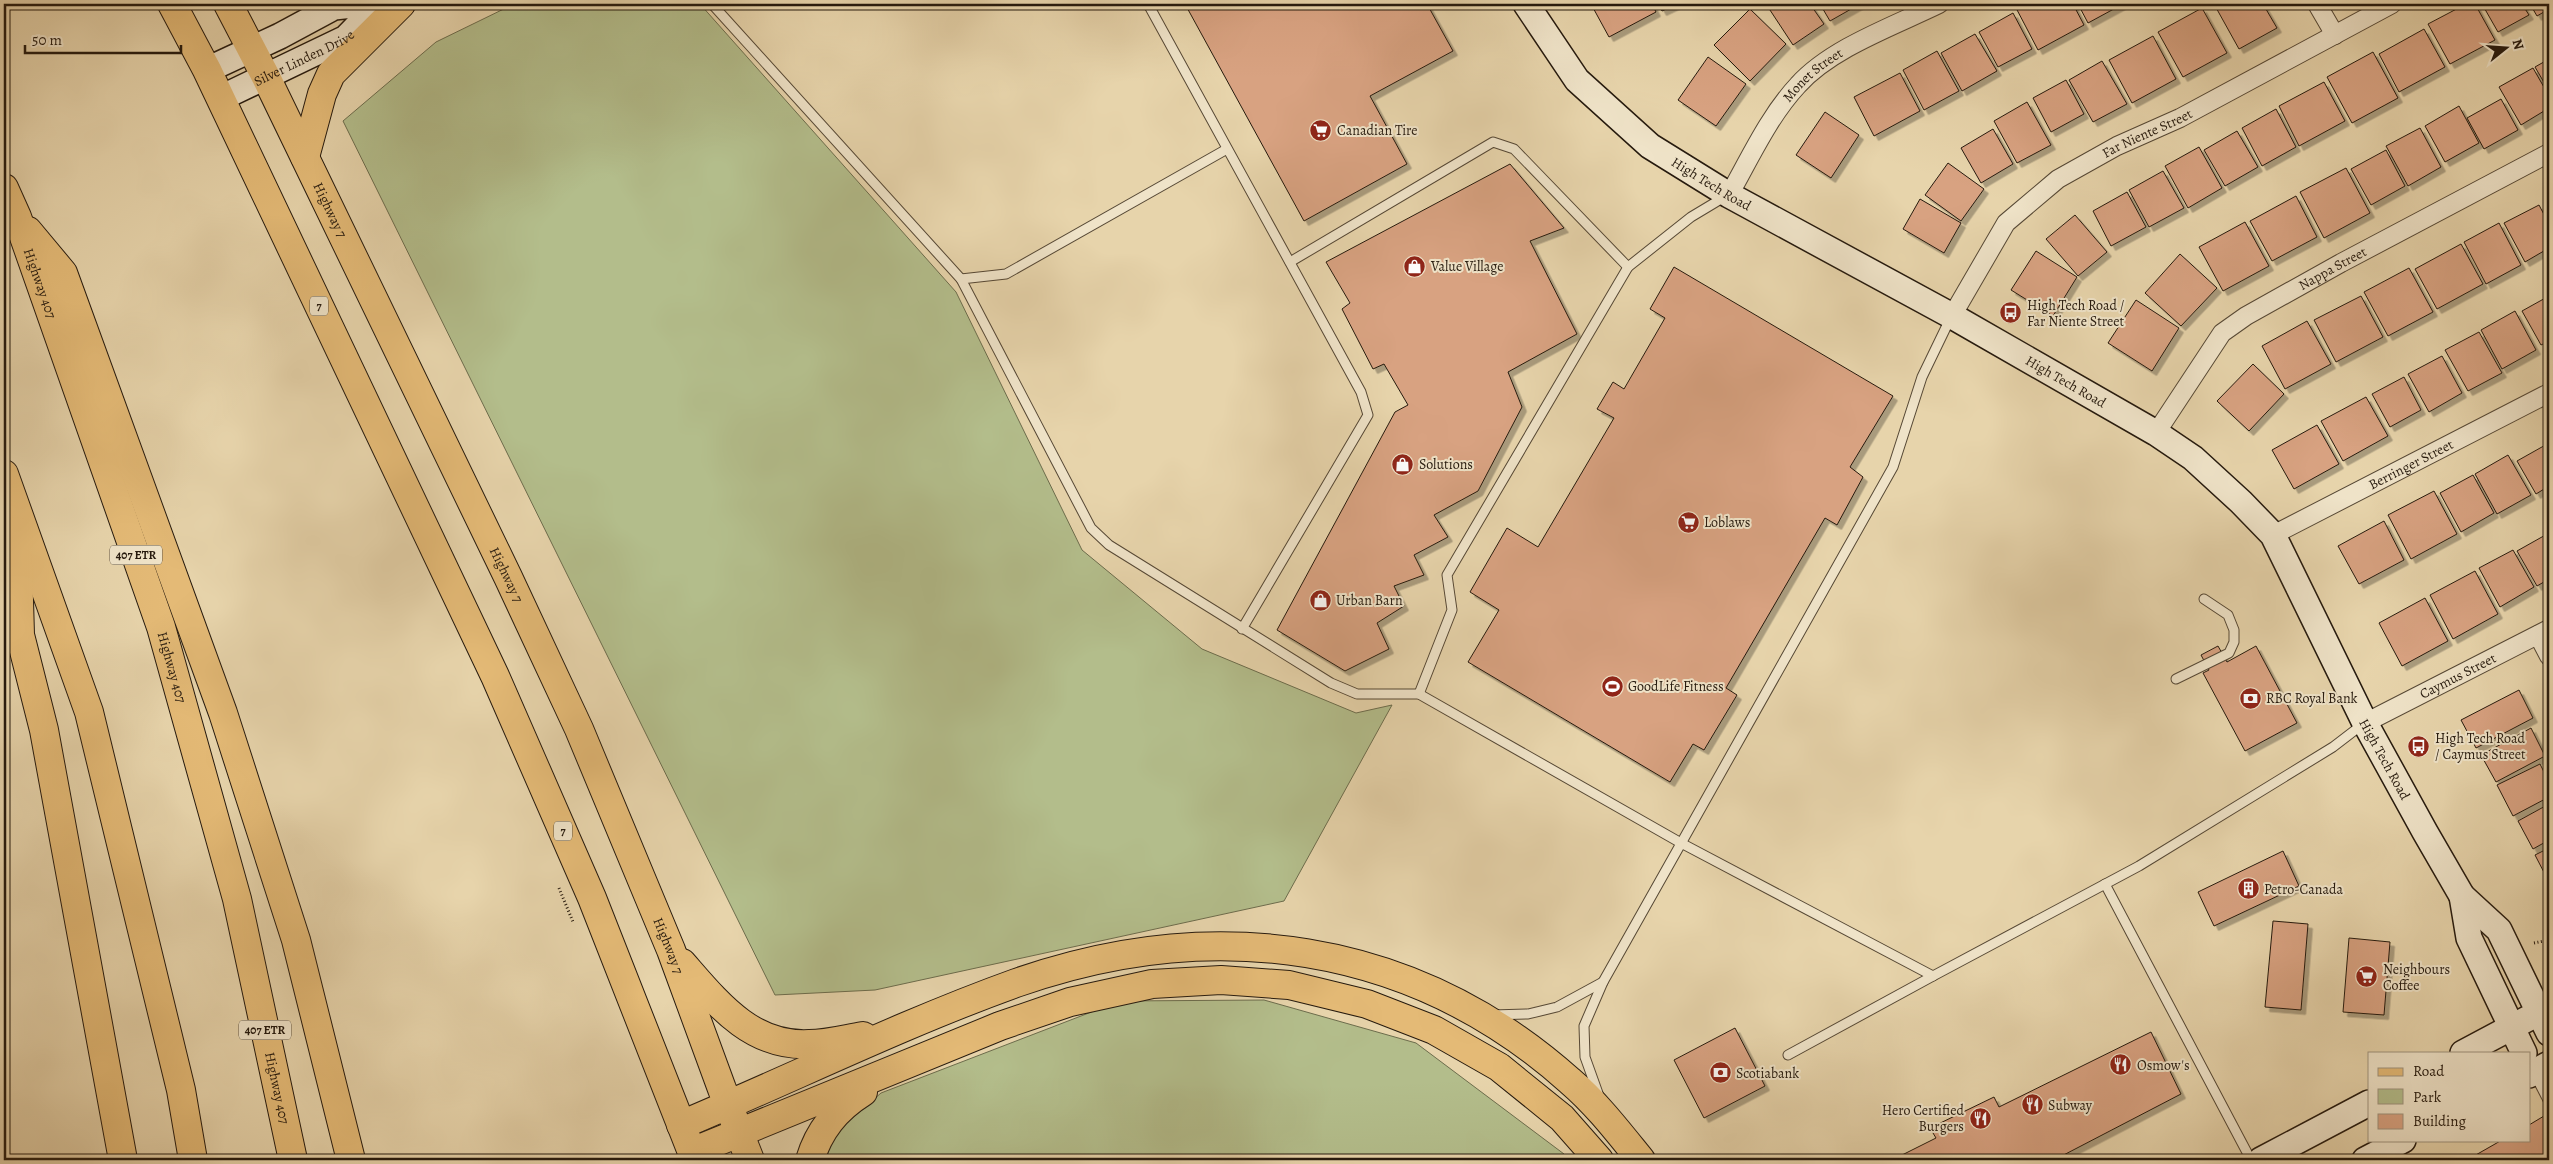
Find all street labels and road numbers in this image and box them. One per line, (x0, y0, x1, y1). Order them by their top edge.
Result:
street label: Silver Linden Drive (250, 26, 358, 90)
street label: Monet Street (1778, 43, 1846, 106)
street label: Far Niente Street (2098, 104, 2196, 162)
street label: High Tech Road (1668, 152, 1755, 215)
street label: Highway 7 (309, 179, 352, 241)
street label: Nappa Street (2295, 242, 2370, 294)
street label: Highway 407 (19, 246, 61, 321)
road number: 7 (310, 296, 328, 316)
street label: High Tech Road (2022, 351, 2110, 412)
street label: Berringer Street (2365, 434, 2457, 494)
street label: Highway 7 (485, 544, 528, 606)
road number: 407 ETR (110, 546, 162, 564)
street label: Highway 407 (153, 629, 191, 705)
street label: Caymus Street (2416, 648, 2499, 703)
street label: High Tech Road (2355, 715, 2415, 804)
road number: 7 (554, 821, 572, 840)
street label: Highway 7 (649, 914, 688, 977)
road number: 407 ETR (239, 1020, 291, 1040)
street label: Highway 407 (261, 1050, 295, 1126)

